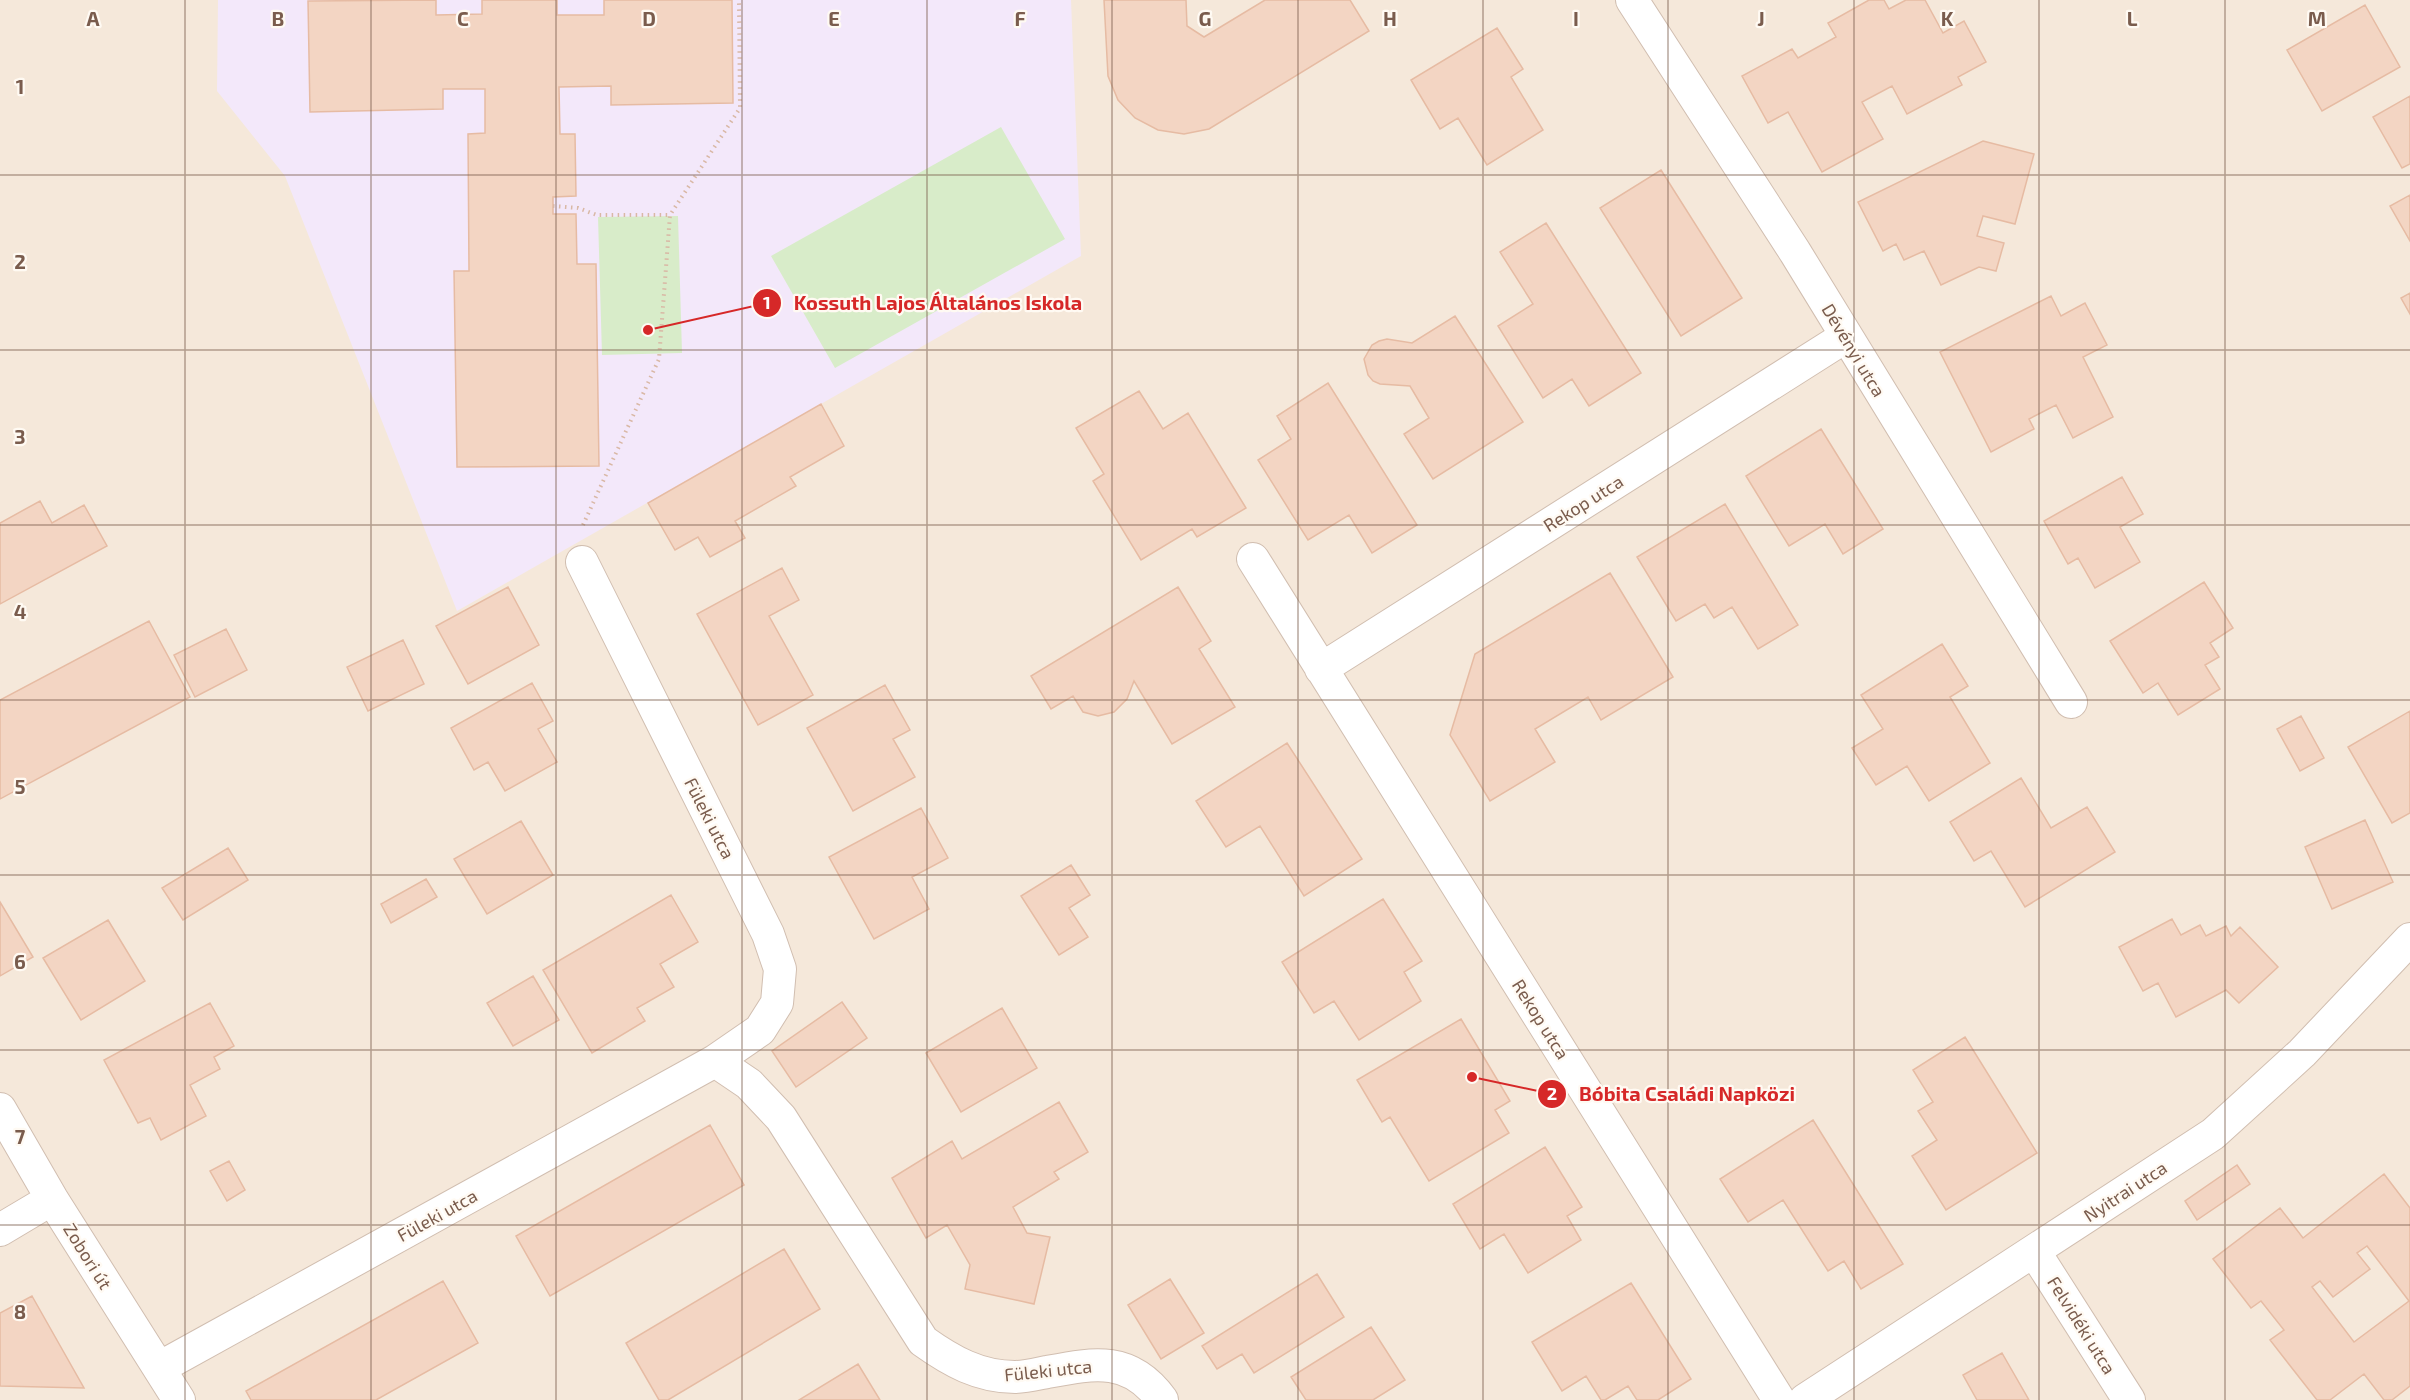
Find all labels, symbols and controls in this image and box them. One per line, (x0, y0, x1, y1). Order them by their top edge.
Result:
text: A (86, 6, 100, 30)
text: B (272, 6, 284, 30)
text: C (457, 6, 469, 30)
text: D (642, 6, 656, 30)
text: E (828, 6, 840, 30)
text: F (1014, 6, 1026, 30)
text: G (1199, 6, 1211, 30)
text: H (1383, 6, 1397, 30)
text: I (1573, 6, 1579, 30)
text: J (1757, 6, 1765, 30)
text: K (1941, 6, 1954, 30)
text: L (2127, 6, 2138, 30)
text: M (2308, 6, 2326, 30)
text: 1 (16, 74, 24, 98)
text: 2 (14, 249, 26, 273)
callout: Kossuth Lajos Általános Iskola (752, 284, 1095, 322)
text: Kossuth Lajos Általános Iskola (794, 290, 1082, 314)
text: 1 (763, 291, 771, 313)
street label: Dévényi utca (1818, 299, 1890, 401)
text: 3 (14, 424, 26, 448)
street label: Rekop utca (1539, 470, 1627, 536)
text: 4 (14, 599, 27, 623)
text: 5 (14, 774, 26, 798)
street label: Füleki utca (680, 774, 740, 862)
text: 6 (14, 949, 26, 973)
street label: Rekop utca (1508, 975, 1574, 1063)
callout: Bóbita Családi Napközi (1537, 1075, 1807, 1113)
text: Bóbita Családi Napközi (1579, 1081, 1795, 1105)
text: 2 (1547, 1082, 1557, 1104)
text: 7 (15, 1124, 26, 1148)
street label: Nyitrai utca (2079, 1156, 2171, 1226)
street label: Füleki utca (393, 1184, 481, 1246)
street label: Zobori út (59, 1219, 117, 1293)
street label: Felvidéki utca (2043, 1272, 2121, 1378)
text: 8 (14, 1299, 26, 1323)
street label: Füleki utca (1003, 1354, 1093, 1386)

